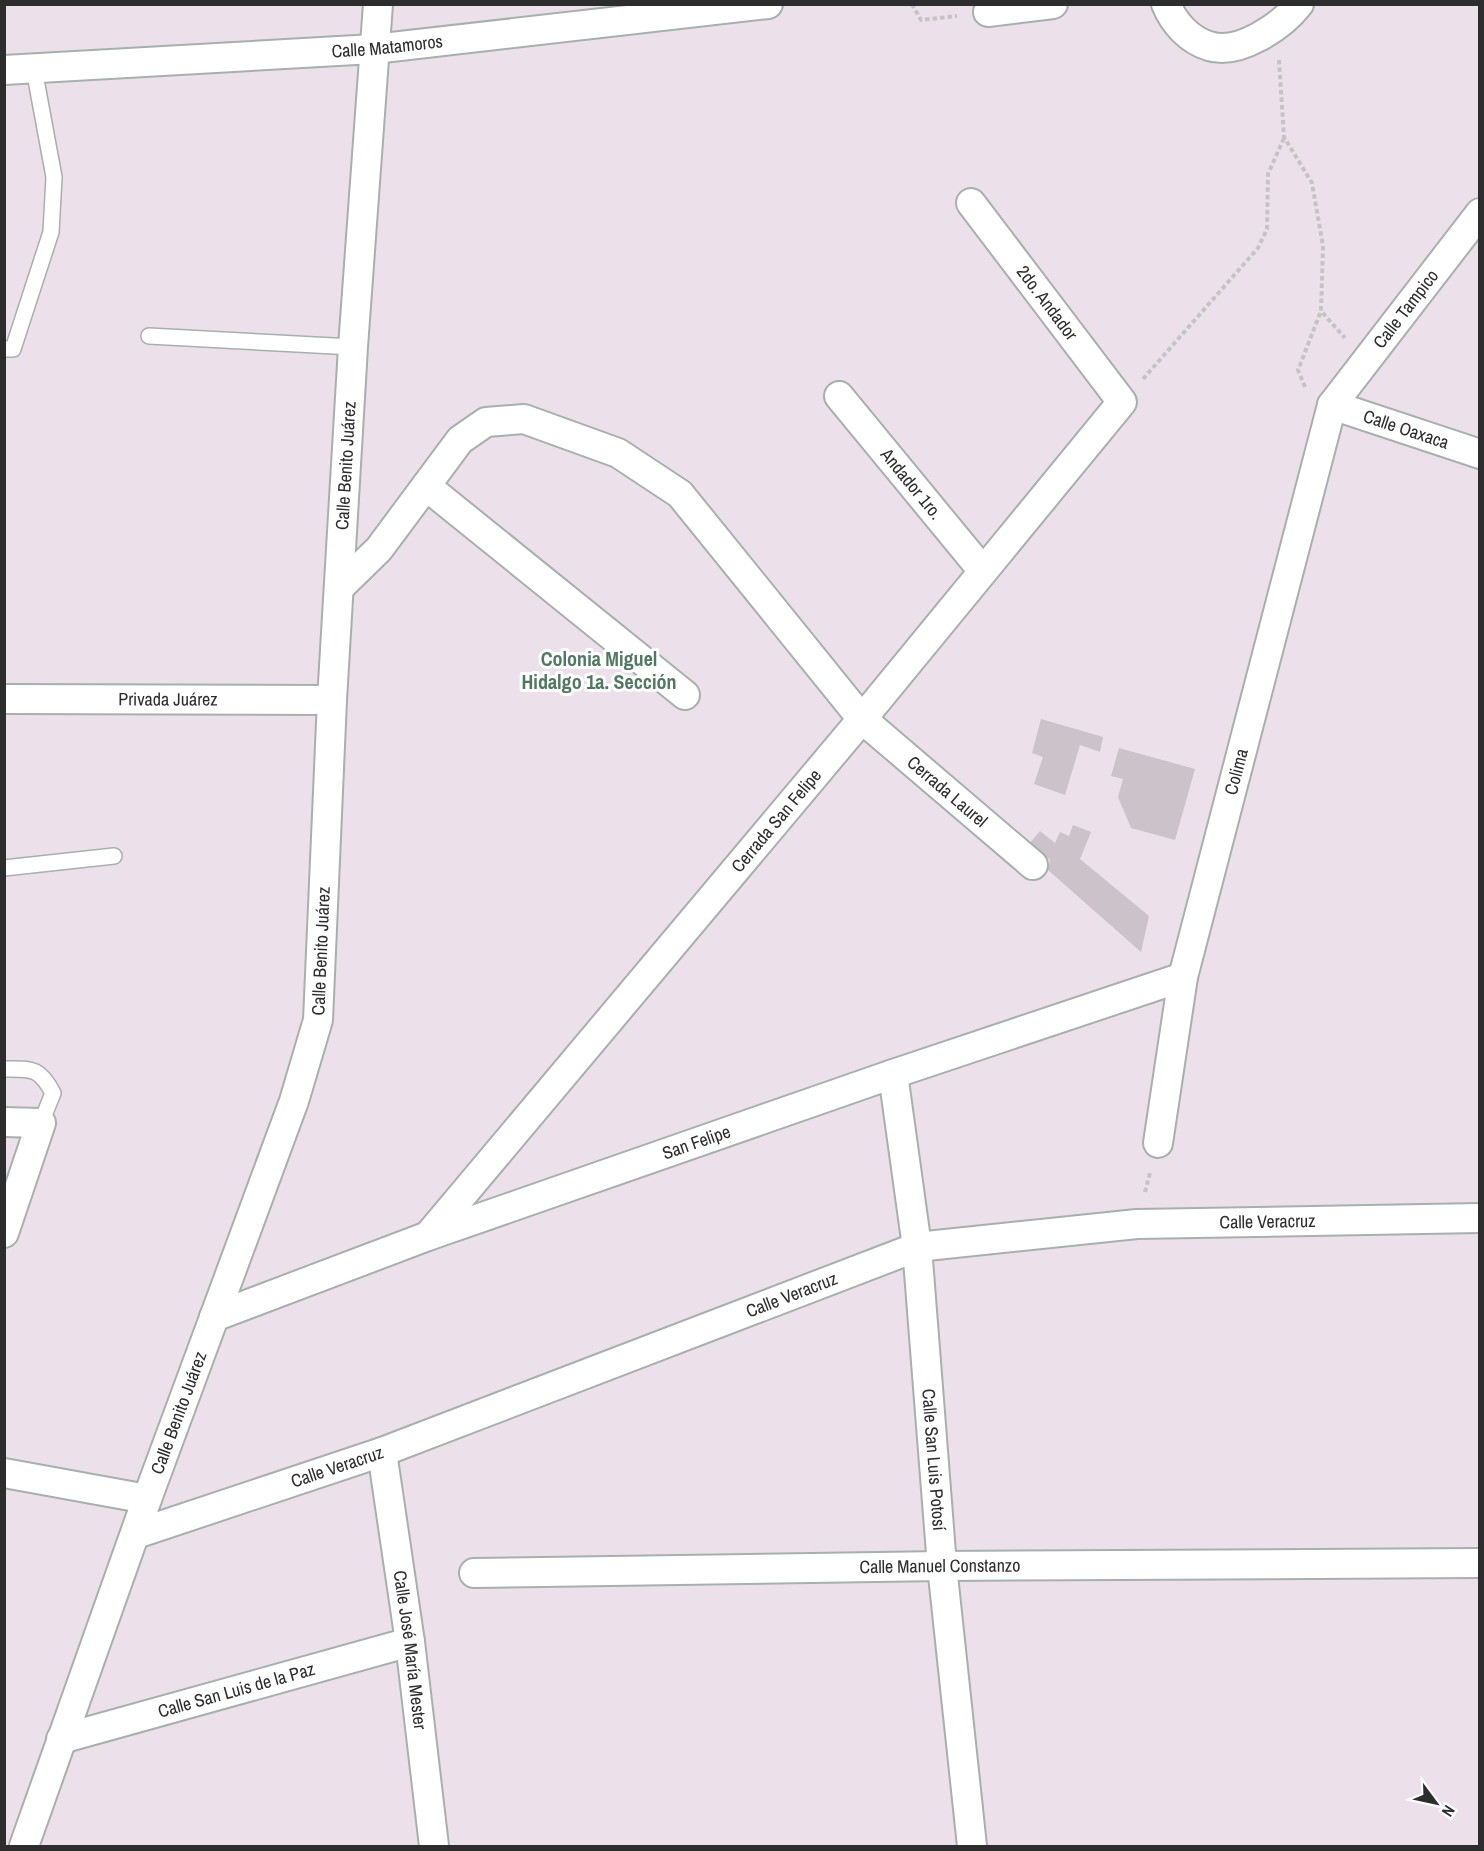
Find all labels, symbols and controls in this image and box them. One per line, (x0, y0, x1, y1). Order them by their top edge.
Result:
street label: Calle Matamoros (331, 28, 444, 63)
street label: 2do. Andador (1011, 260, 1084, 345)
street label: Calle Tampico (1367, 264, 1444, 354)
street label: Calle Benito Juárez (329, 400, 362, 531)
street label: Calle Oaxaca (1360, 403, 1452, 455)
street label: Andador 1ro. (874, 442, 949, 525)
district label: Colonia Miguel Hidalgo 1a. Sección (522, 645, 676, 695)
street label: Privada Juárez (118, 686, 218, 712)
street label: Colima (1218, 746, 1254, 797)
street label: Cerrada Laurel (902, 750, 993, 833)
street label: Cerrada San Felipe (725, 763, 827, 878)
street label: Calle Benito Juárez (305, 886, 336, 1016)
street label: San Felipe (659, 1119, 734, 1165)
street label: Calle Veracruz (1219, 1208, 1316, 1235)
street label: Calle Veracruz (742, 1266, 841, 1323)
street label: Calle Benito Juárez (144, 1348, 212, 1477)
street label: Calle San Luis Potosí (916, 1388, 952, 1532)
street label: Calle Veracruz (287, 1439, 386, 1494)
street label: Calle Manuel Constanzo (859, 1553, 1020, 1579)
street label: Calle José María Mester (388, 1569, 433, 1731)
street label: Calle San Luis de la Paz (155, 1656, 318, 1723)
north arrow (1406, 1773, 1466, 1833)
text: N (1437, 1801, 1460, 1821)

